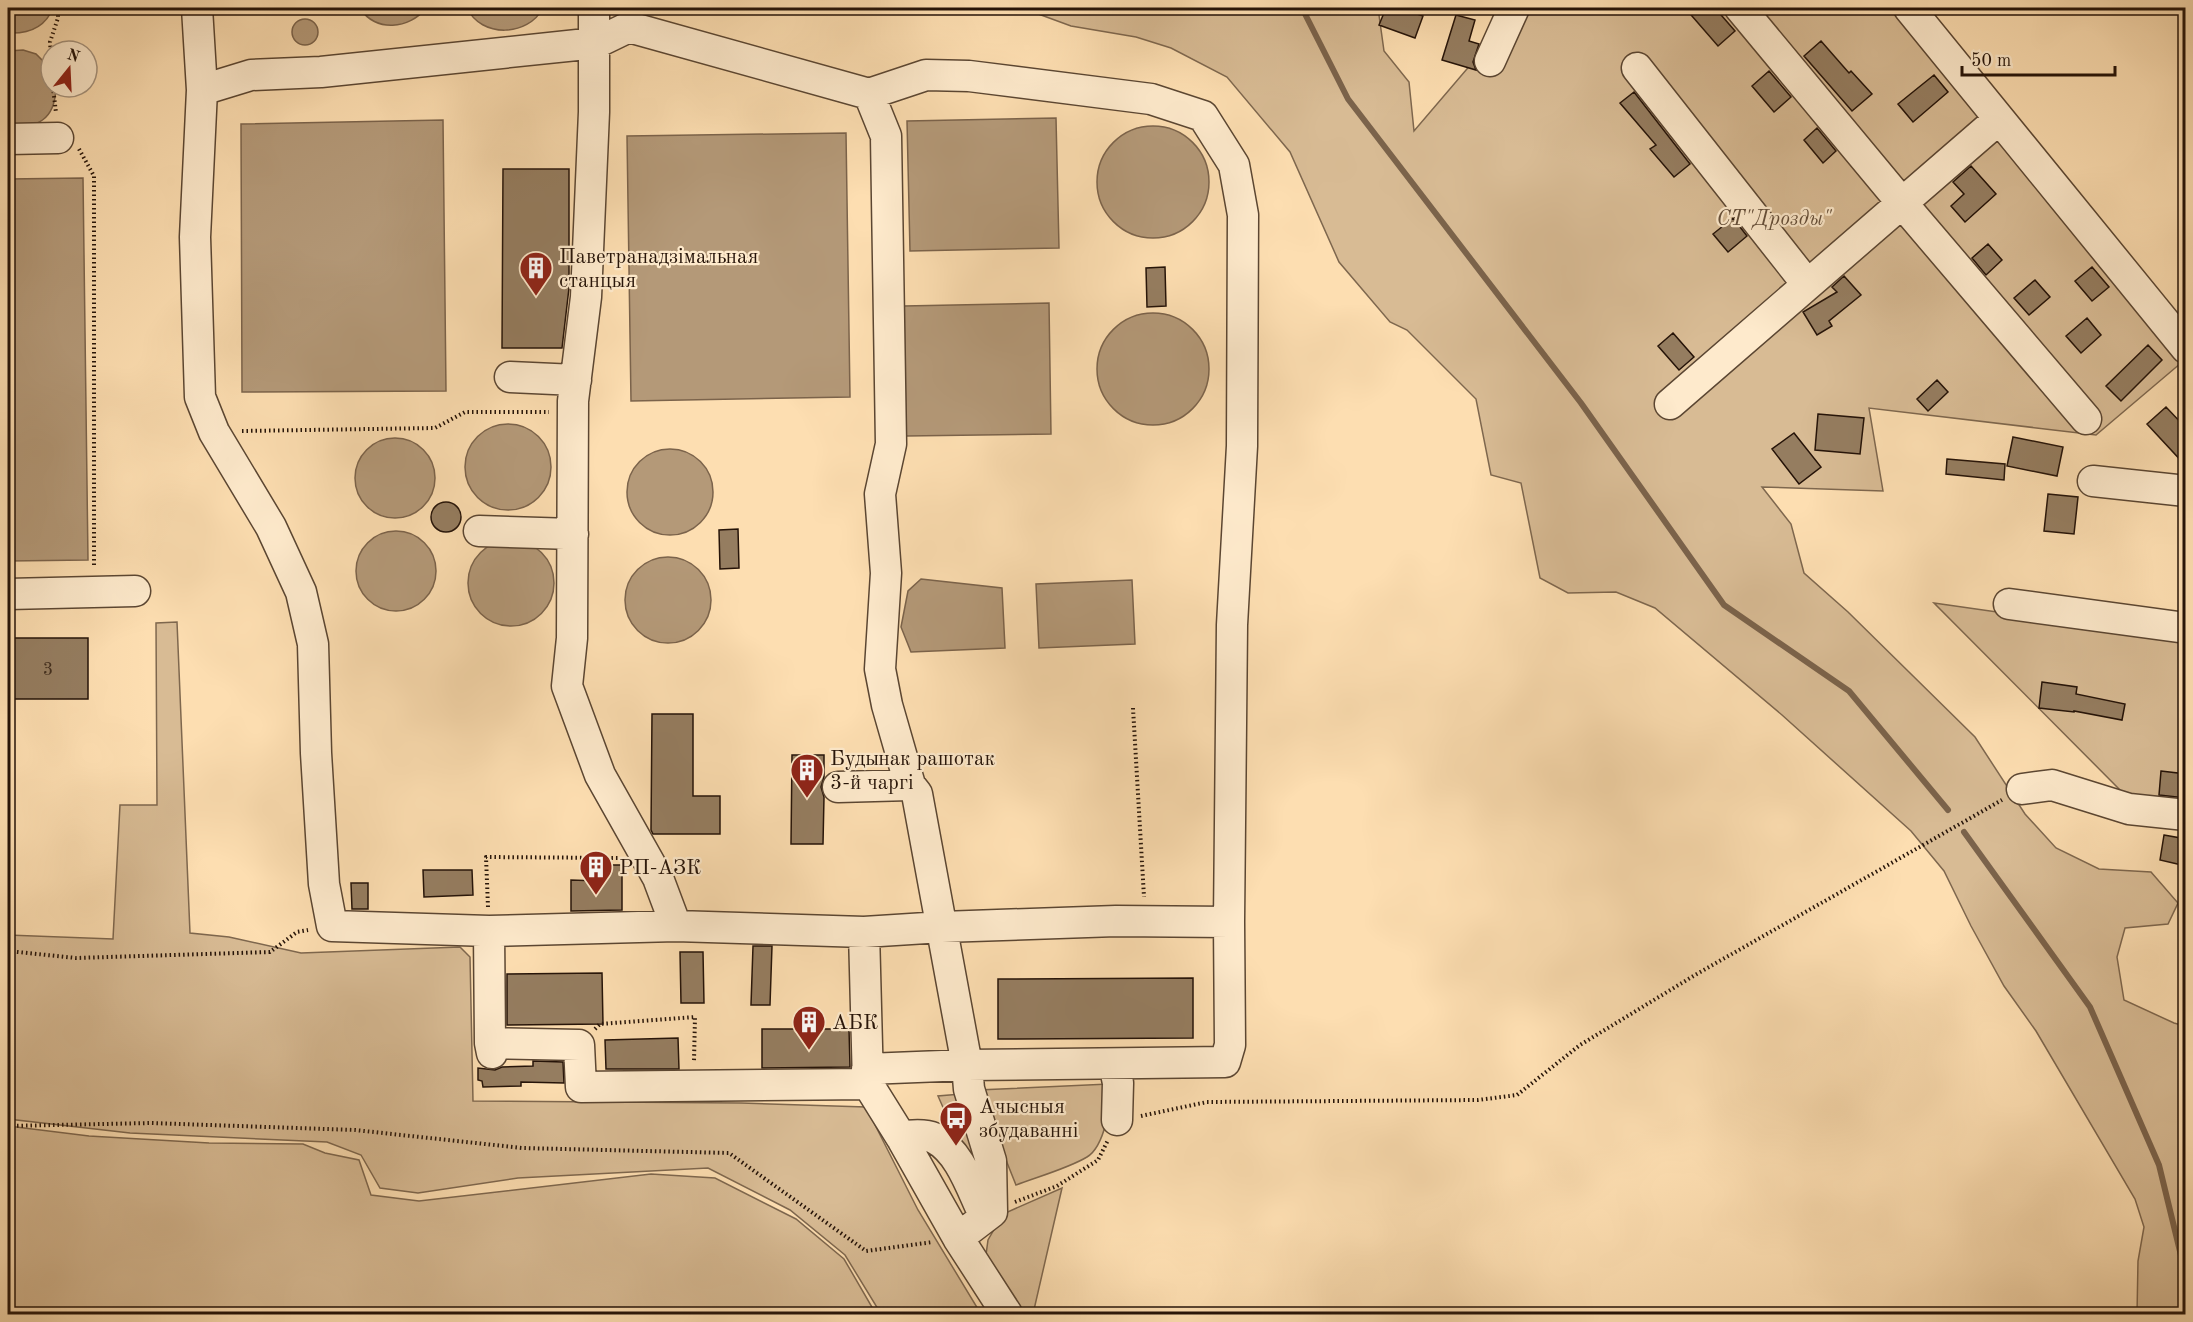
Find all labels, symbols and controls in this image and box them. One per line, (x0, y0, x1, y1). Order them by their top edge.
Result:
north arrow (39, 39, 99, 99)
scale bar (1962, 39, 2115, 77)
text: N (65, 47, 82, 66)
text: 50 m (1971, 52, 2011, 70)
park label: СТ"Дрозды" (1716, 209, 1832, 230)
place label: Паветранадзімальная станцыя (559, 247, 758, 292)
building icon: Паветранадзімальная станцыя (518, 250, 554, 297)
house number: 3 (43, 661, 53, 679)
place label: Будынак рашотак 3-й чаргі (830, 749, 995, 794)
building icon: Будынак рашотак 3-й чаргі (789, 752, 825, 799)
building icon: РП-АЗК (578, 849, 614, 896)
place label: РП-АЗК (619, 858, 701, 879)
building icon: АБК (791, 1004, 827, 1051)
place label: АБК (832, 1013, 878, 1034)
place label: Ачысныя збудаванні (979, 1097, 1079, 1142)
bus stop icon: Ачысныя збудаванні (938, 1100, 974, 1147)

